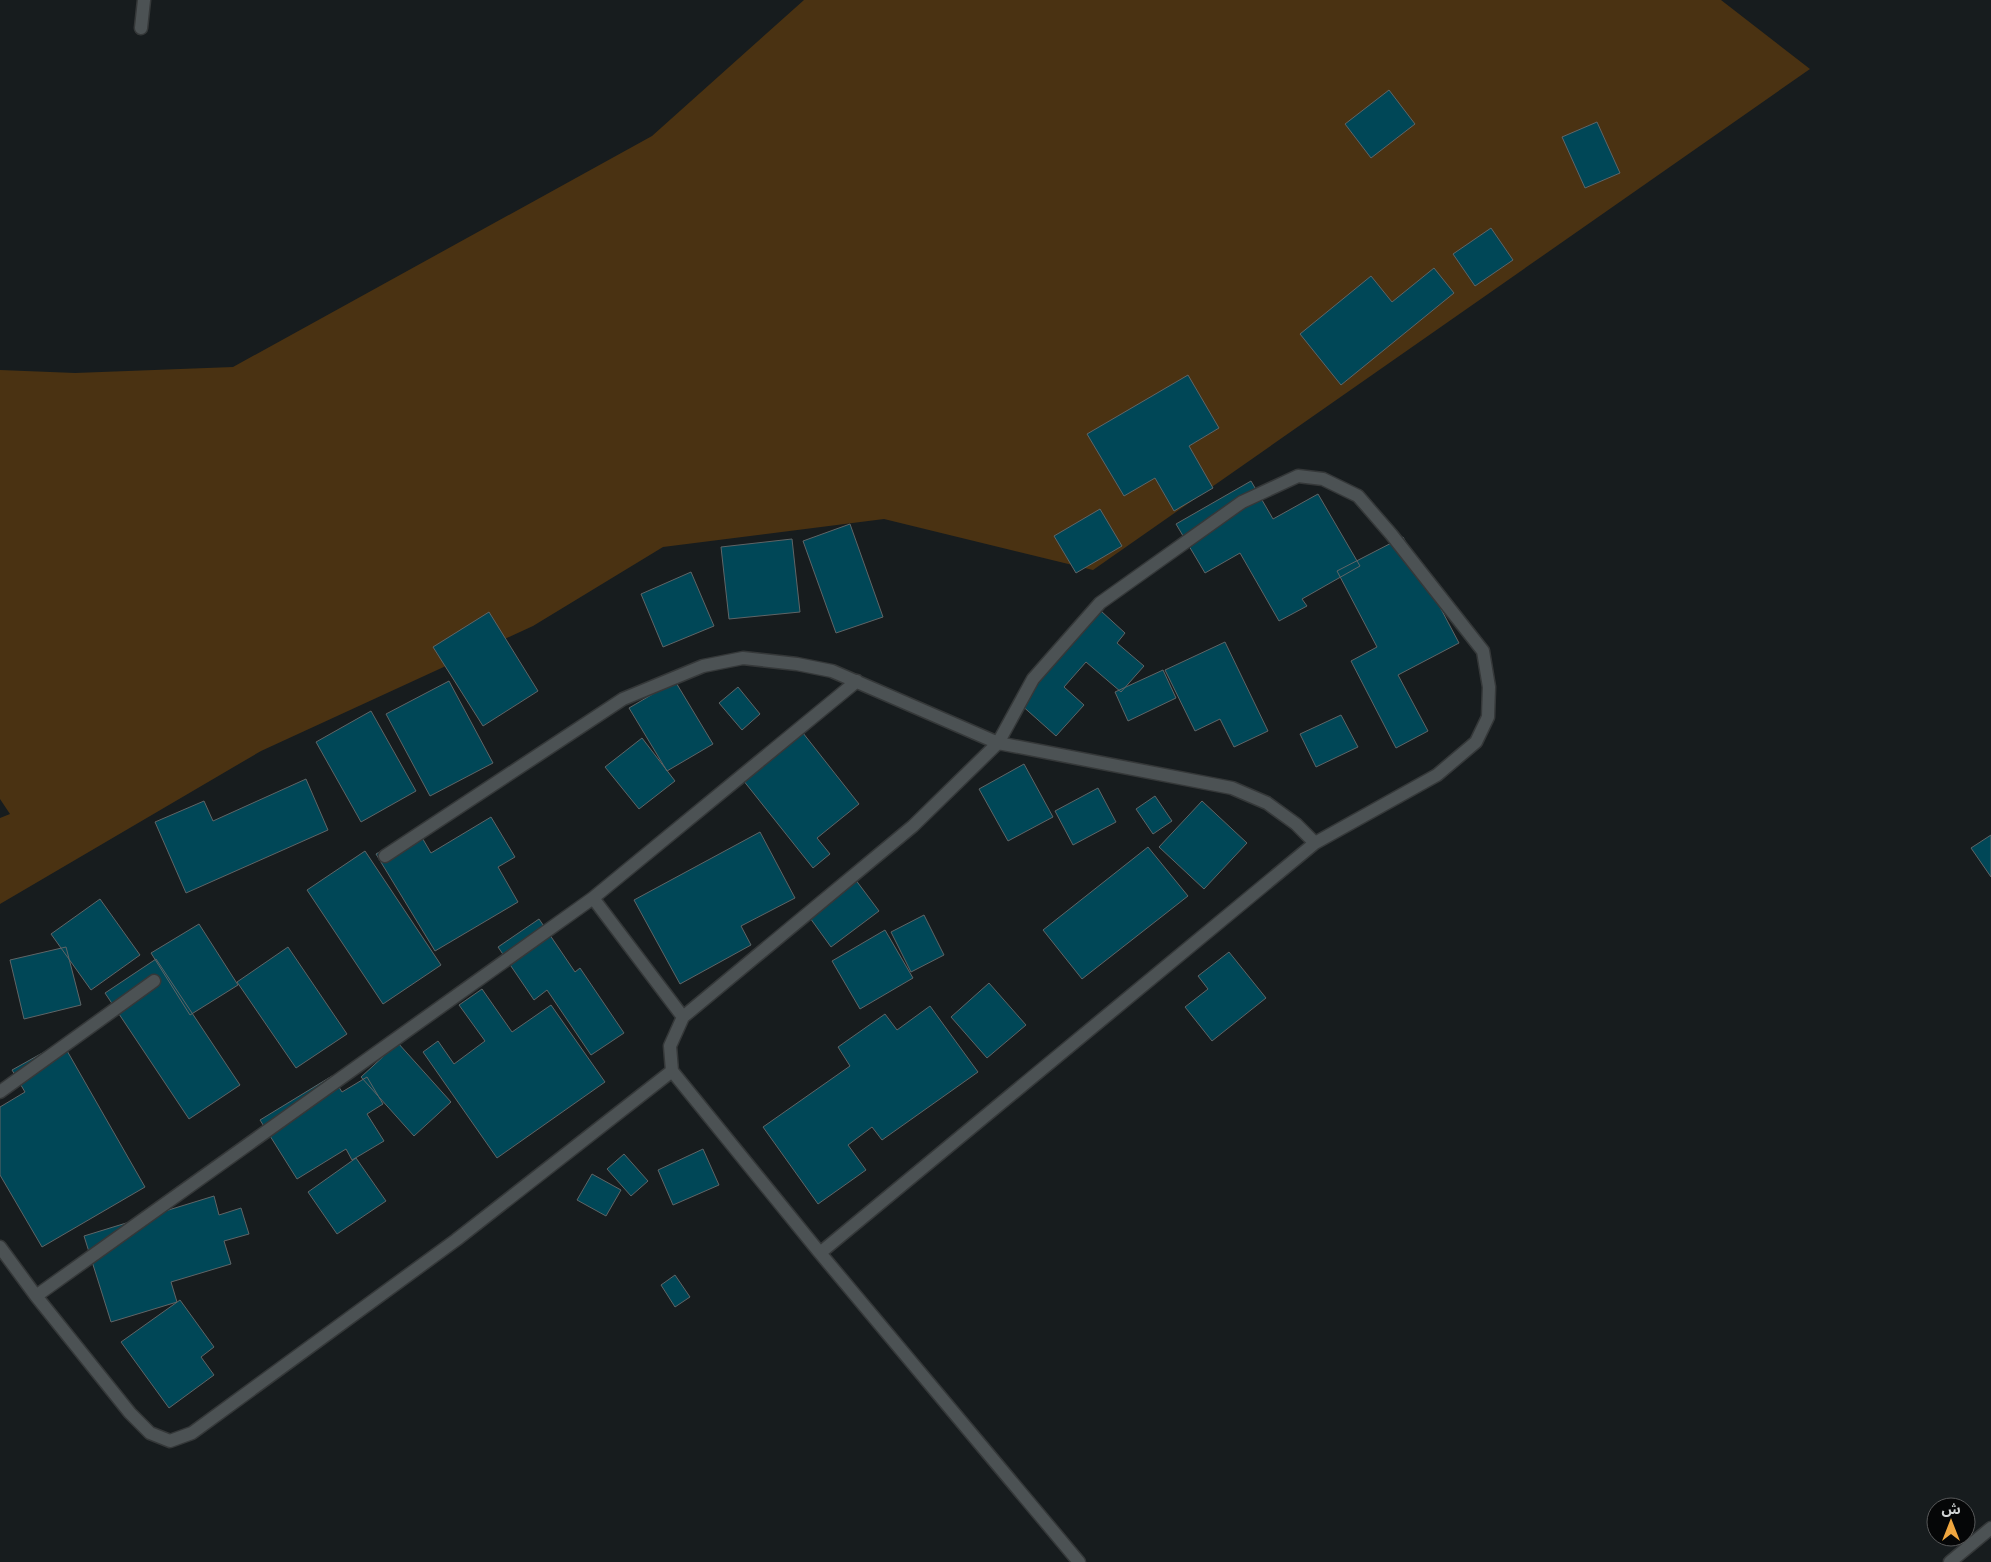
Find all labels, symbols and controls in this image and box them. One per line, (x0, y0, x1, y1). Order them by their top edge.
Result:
north arrow (1926, 1497, 1976, 1547)
text: ش (1941, 1501, 1961, 1518)

